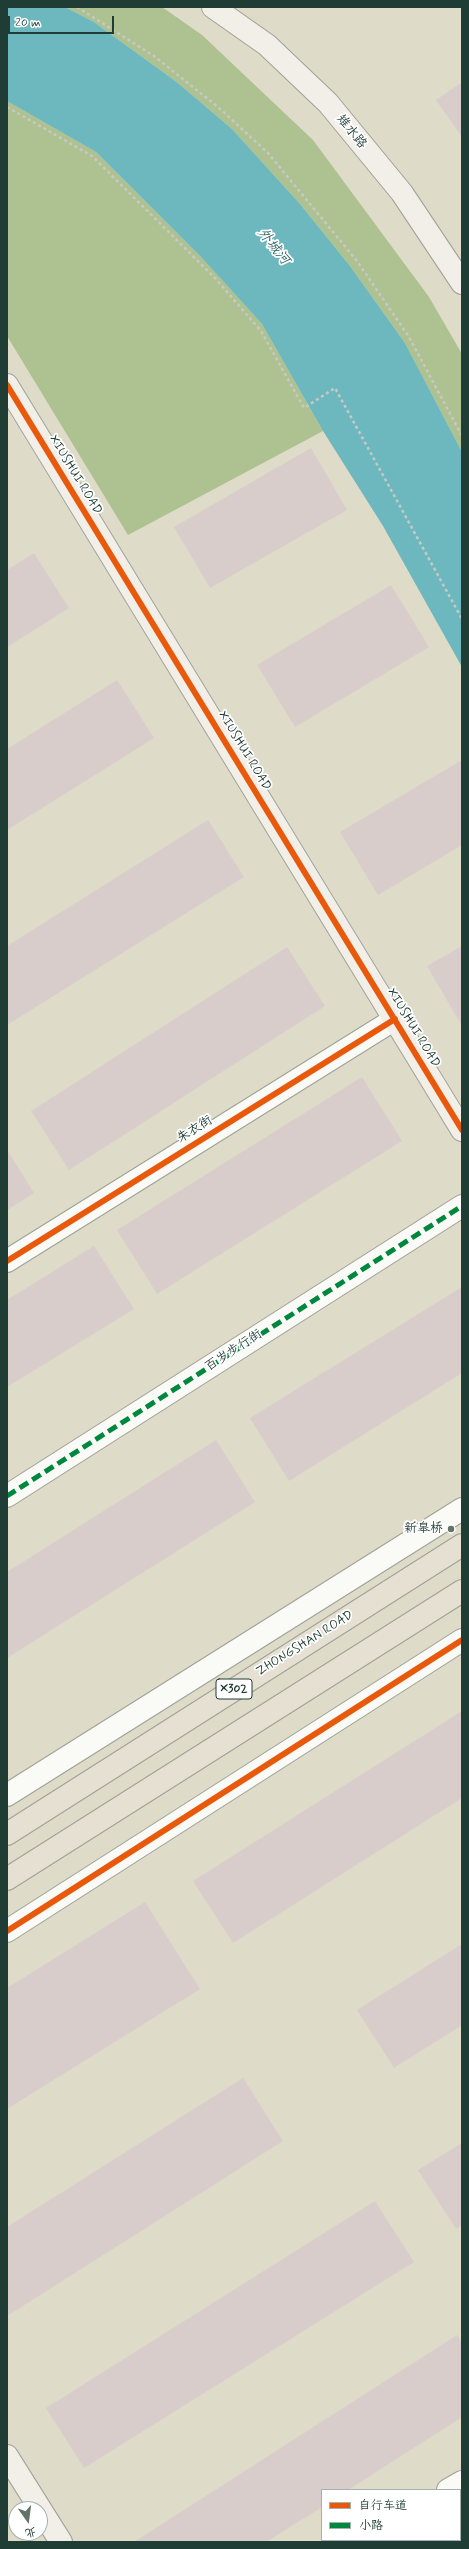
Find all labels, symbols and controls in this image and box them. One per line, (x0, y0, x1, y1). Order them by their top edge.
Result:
scale bar (10, 8, 116, 34)
text: 20 m (15, 15, 41, 31)
street label: 雉水路 (333, 112, 369, 152)
water label: 外城河 (253, 225, 293, 269)
street label: XIUSHUI ROAD (45, 433, 105, 517)
street label: XIUSHUI ROAD (214, 709, 274, 793)
street label: XIUSHUI ROAD (383, 986, 443, 1070)
street label: 朱衣街 (174, 1113, 216, 1147)
street label: 百岁步行街 (202, 1327, 266, 1375)
place label: 新皋桥 (404, 1521, 443, 1537)
marker: 新皋桥 (446, 1524, 456, 1534)
street label: ZHONGSHAN ROAD (254, 1608, 356, 1680)
road number: X302 (216, 1679, 252, 1699)
legend (321, 2489, 461, 2541)
text: 自行车道 (359, 2498, 407, 2514)
north arrow (8, 2501, 48, 2541)
text: 小路 (359, 2518, 383, 2534)
text: 北 (24, 2524, 38, 2540)

